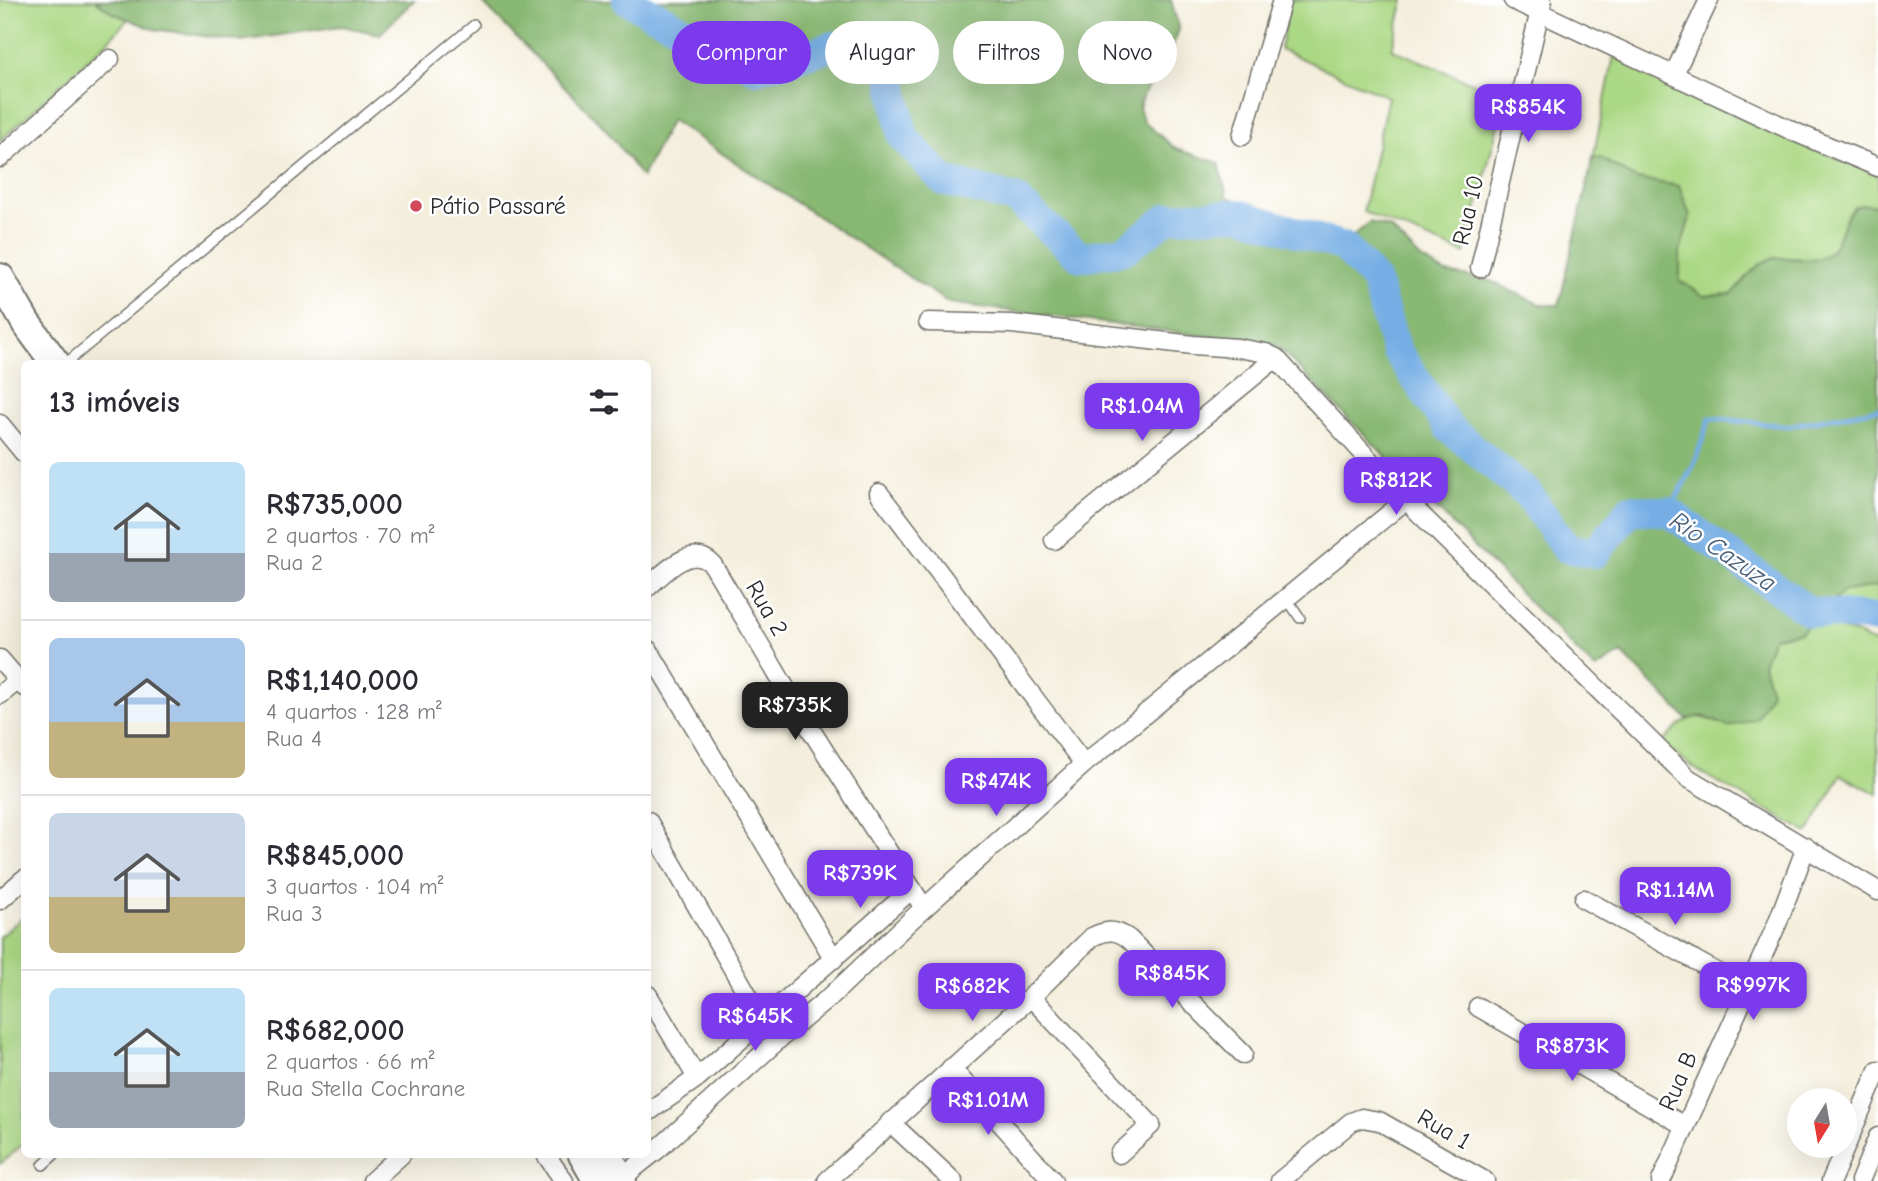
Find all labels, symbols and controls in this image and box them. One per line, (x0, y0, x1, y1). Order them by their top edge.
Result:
chip: Comprar (672, 21, 811, 84)
chip: Alugar (825, 21, 939, 84)
chip: Filtros (953, 21, 1064, 84)
chip: Novo (1078, 21, 1177, 84)
pin: R$854K (1471, 85, 1585, 144)
text: R$854K (1491, 93, 1565, 120)
street label: Rua 10 (1446, 172, 1490, 248)
place label: Pátio Passaré (430, 192, 566, 220)
marker: Pátio Passaré (408, 198, 424, 214)
icon: filters (585, 383, 623, 421)
pin: R$1.04M (1077, 384, 1207, 443)
text: 13 imóveis (49, 385, 180, 420)
text: R$1.04M (1101, 392, 1183, 419)
pin: R$812K (1339, 458, 1453, 517)
text: R$812K (1360, 466, 1432, 493)
text: R$735,000 (266, 487, 403, 522)
icon: home (105, 490, 189, 574)
water label: Rio Cazuza (1664, 506, 1782, 598)
text: 2 quartos · 70 m² (266, 522, 435, 549)
text: Rua 2 (266, 549, 323, 576)
street label: Rua 2 (740, 575, 794, 641)
text: R$1,140,000 (266, 663, 419, 698)
icon: home (105, 666, 189, 750)
pin: R$735K (738, 682, 852, 742)
text: R$735K (758, 691, 832, 718)
text: 4 quartos · 128 m² (266, 698, 442, 725)
text: Rua 4 (266, 725, 322, 752)
pin: R$474K (939, 758, 1053, 818)
text: R$474K (961, 767, 1031, 794)
text: R$845,000 (266, 838, 404, 873)
icon: home (105, 841, 189, 925)
pin: R$739K (803, 850, 917, 910)
text: R$739K (823, 859, 897, 886)
pin: R$1.14M (1610, 867, 1740, 927)
text: 3 quartos · 104 m² (266, 873, 444, 900)
text: R$1.14M (1636, 876, 1714, 903)
text: Rua 3 (266, 900, 323, 927)
pin: R$845K (1115, 950, 1229, 1010)
text: R$845K (1135, 959, 1209, 986)
pin: R$997K (1696, 962, 1810, 1022)
pin: R$682K (915, 964, 1029, 1023)
text: R$997K (1716, 971, 1790, 998)
text: R$682K (934, 972, 1010, 999)
pin: R$645K (698, 993, 812, 1053)
text: R$645K (717, 1002, 793, 1029)
text: R$682,000 (266, 1013, 405, 1048)
icon: home (105, 1016, 189, 1100)
pin: R$873K (1515, 1024, 1629, 1083)
text: R$873K (1535, 1032, 1609, 1059)
street label: Rua B (1653, 1047, 1703, 1115)
text: 2 quartos · 66 m² (266, 1048, 435, 1075)
text: Rua Stella Cochrane (266, 1075, 465, 1102)
pin: R$1.01M (923, 1078, 1053, 1137)
text: R$1.01M (947, 1086, 1029, 1113)
north arrow (1787, 1088, 1857, 1158)
map controls (1787, 1088, 1857, 1158)
street label: Rua 1 (1413, 1103, 1475, 1155)

